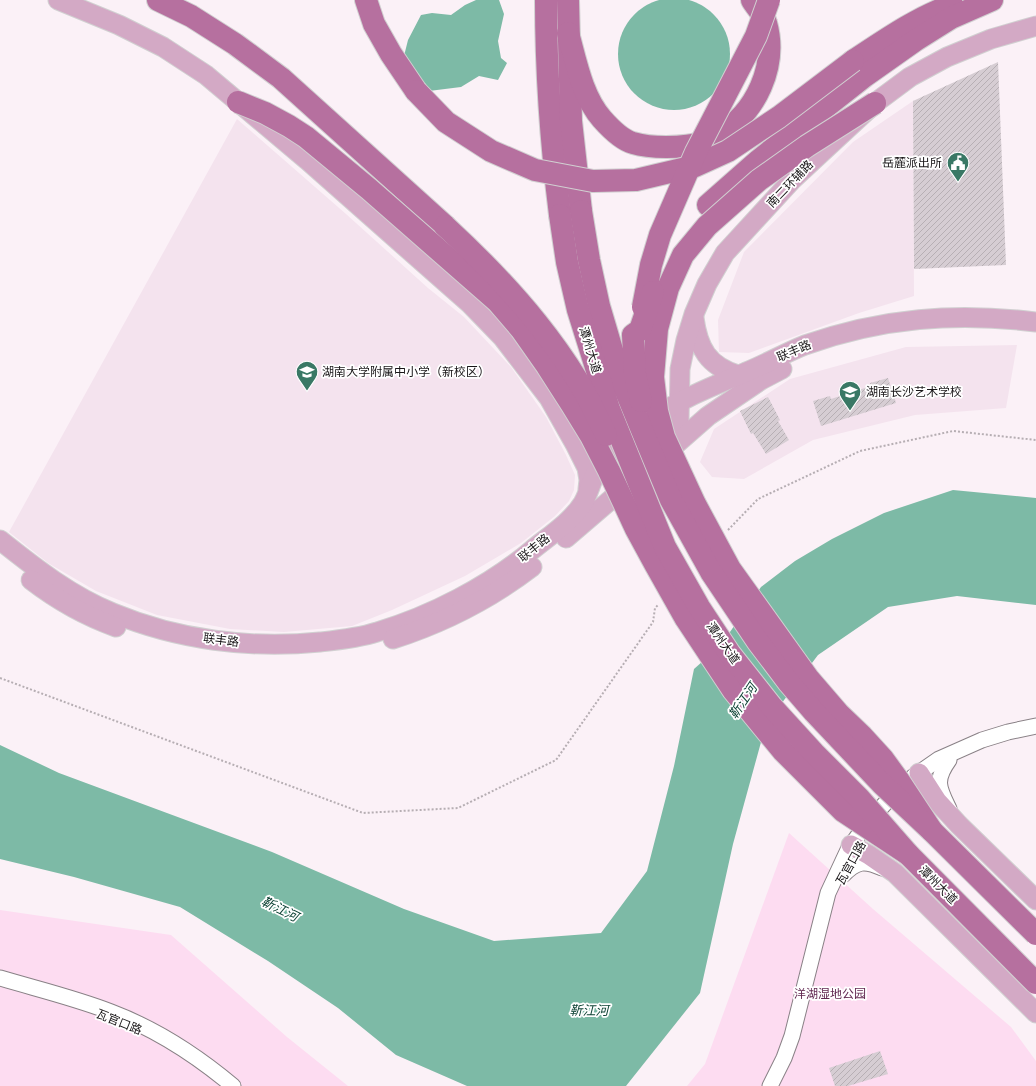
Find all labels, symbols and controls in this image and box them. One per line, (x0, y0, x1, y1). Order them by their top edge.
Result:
public building icon: 岳麓派出所 (945, 150, 971, 183)
place label: 岳麓派出所 (882, 156, 942, 170)
street label: 南二环辅路 (764, 158, 816, 210)
street label: 潭州大道 (576, 325, 604, 375)
street label: 联丰路 (775, 338, 813, 364)
school or university icon: 湖南大学附属中小学（新校区） (294, 359, 320, 392)
place label: 湖南大学附属中小学（新校区） (322, 365, 490, 379)
school or university icon: 湖南长沙艺术学校 (837, 379, 863, 412)
place label: 湖南长沙艺术学校 (866, 385, 962, 399)
street label: 联丰路 (516, 531, 552, 565)
street label: 潭州大道 (703, 619, 743, 667)
street label: 联丰路 (202, 631, 240, 649)
water label: 靳江河 (726, 678, 762, 721)
street label: 瓦官口路 (833, 839, 869, 887)
street label: 潭州大道 (916, 863, 960, 907)
water label: 靳江河 (259, 894, 304, 926)
park label: 洋湖湿地公园 (794, 987, 866, 1001)
water label: 靳江河 (569, 1003, 611, 1018)
street label: 瓦官口路 (94, 1007, 144, 1037)

